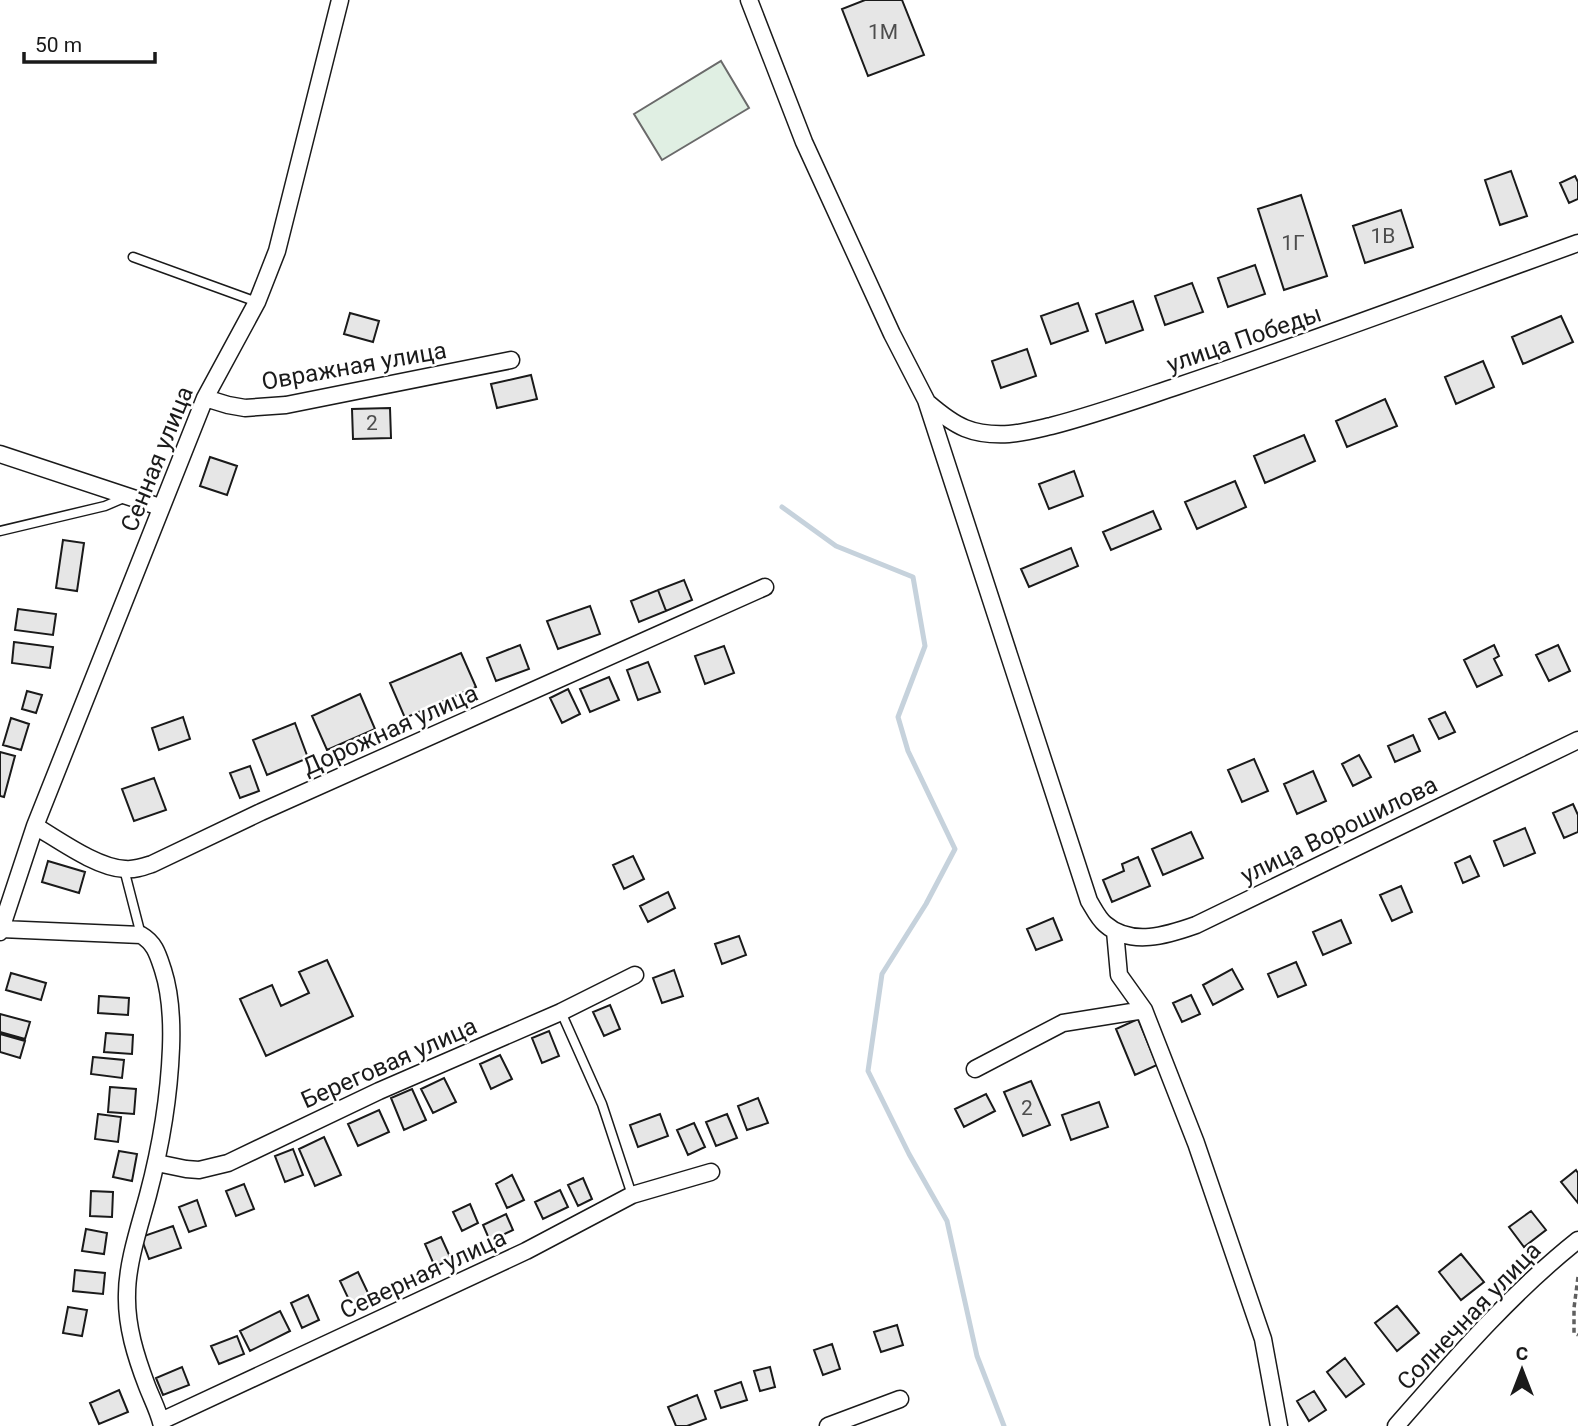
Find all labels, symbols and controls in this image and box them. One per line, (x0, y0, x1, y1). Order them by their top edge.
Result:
house number: 1М (868, 20, 898, 44)
scale bar (24, 21, 156, 65)
text: 50 m (35, 33, 82, 57)
house number: 1В (1371, 224, 1395, 248)
house number: 1Г (1281, 231, 1305, 255)
street label: улица Победы (1163, 299, 1325, 379)
street label: Овражная улица (259, 336, 449, 396)
street label: Сенная улица (115, 382, 199, 536)
house number: 2 (366, 411, 378, 435)
street label: Дорожная улица (298, 679, 482, 781)
street label: улица Ворошилова (1236, 770, 1442, 890)
street label: Береговая улица (297, 1012, 481, 1114)
house number: 2 (1021, 1096, 1033, 1120)
street label: Северная улица (335, 1223, 511, 1325)
street label: Солнечная улица (1391, 1236, 1547, 1396)
north arrow (1487, 1335, 1557, 1405)

